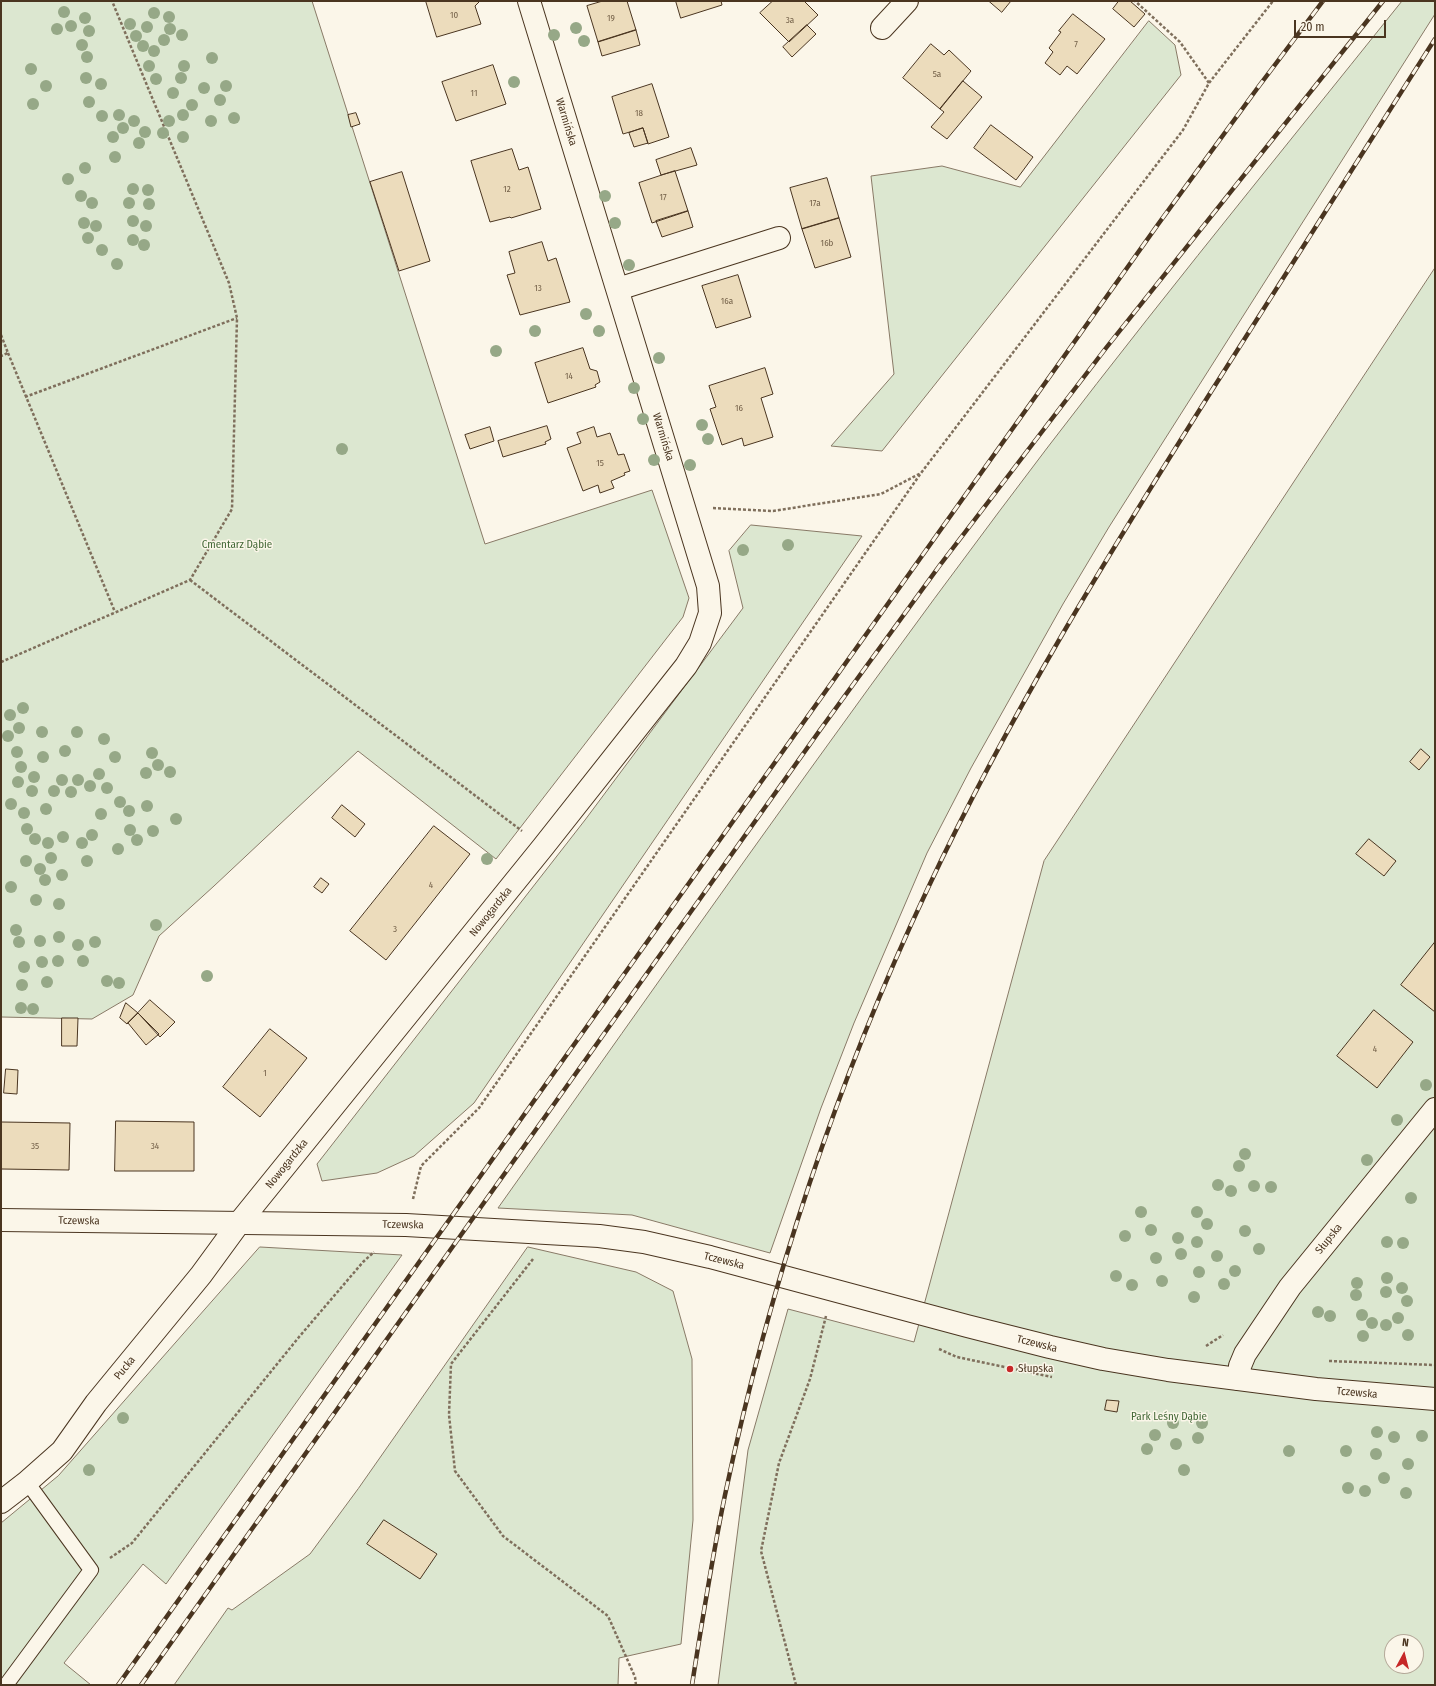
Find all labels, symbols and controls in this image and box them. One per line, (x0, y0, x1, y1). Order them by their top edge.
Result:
house number: 10 (450, 10, 458, 20)
scale bar (1296, 12, 1388, 38)
house number: 19 (607, 13, 615, 23)
house number: 3a (786, 15, 794, 25)
text: 20 m (1301, 20, 1325, 34)
house number: 7 (1074, 39, 1078, 49)
house number: 5a (933, 69, 941, 79)
house number: 11 (471, 88, 477, 98)
street label: Warmińska (552, 97, 580, 147)
house number: 18 (635, 108, 643, 118)
house number: 12 (503, 184, 511, 194)
house number: 17 (659, 192, 667, 202)
house number: 17a (809, 198, 821, 208)
house number: 16b (821, 238, 833, 248)
house number: 13 (534, 283, 542, 293)
house number: 16a (721, 296, 733, 306)
house number: 14 (565, 371, 573, 381)
house number: 16 (735, 403, 743, 413)
street label: Warmińska (649, 412, 677, 462)
house number: 15 (596, 458, 604, 468)
park label: Cmentarz Dąbie (202, 538, 272, 552)
house number: 4 (429, 880, 433, 890)
street label: Nowogardzka (467, 885, 515, 939)
house number: 3 (393, 924, 397, 934)
house number: 4 (1373, 1044, 1377, 1054)
house number: 1 (263, 1068, 267, 1078)
street label: Nowogardzka (263, 1137, 311, 1191)
house number: 35 (31, 1141, 39, 1151)
house number: 34 (151, 1141, 159, 1151)
street label: Tczewska (58, 1214, 100, 1228)
street label: Tczewska (382, 1218, 424, 1232)
street label: Słupska (1313, 1221, 1345, 1257)
street label: Tczewska (702, 1250, 746, 1272)
street label: Tczewska (1015, 1333, 1059, 1355)
street label: Pucka (112, 1354, 138, 1382)
place label: Słupska (1018, 1362, 1053, 1376)
marker: Słupska (1005, 1364, 1015, 1374)
street label: Tczewska (1336, 1385, 1378, 1401)
park label: Park Leśny Dąbie (1131, 1410, 1207, 1424)
north arrow (1384, 1634, 1424, 1674)
text: N (1401, 1636, 1409, 1649)

